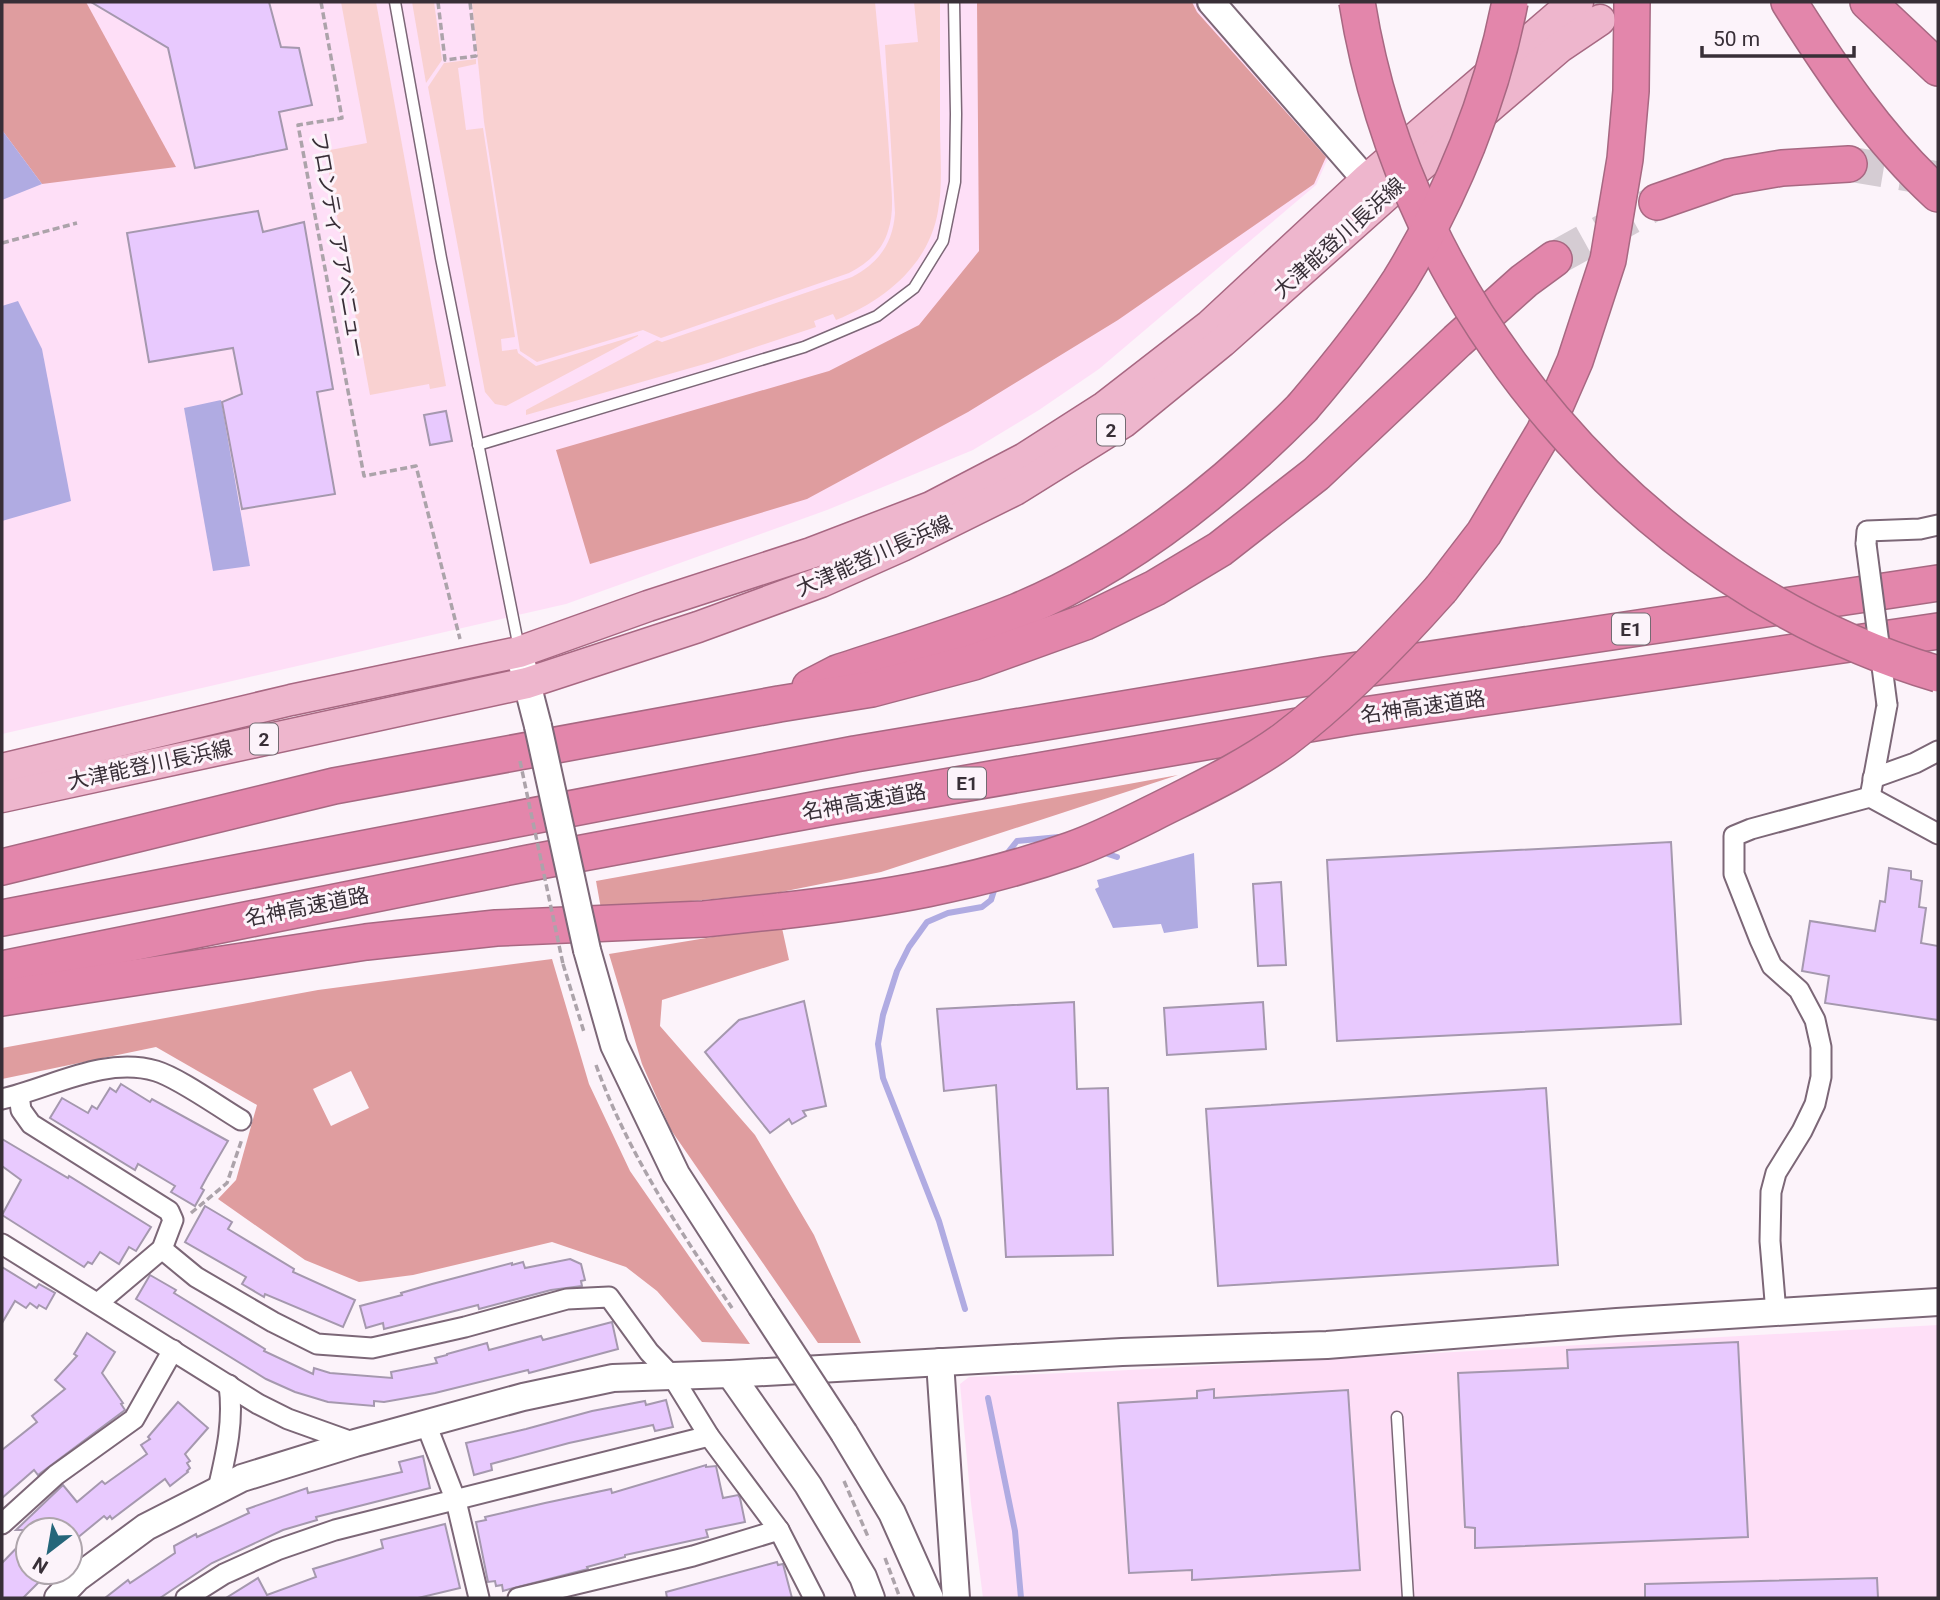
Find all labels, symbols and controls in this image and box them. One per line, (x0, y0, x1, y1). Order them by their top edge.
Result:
scale bar (1702, 14, 1854, 58)
text: 50 m (1713, 27, 1760, 51)
street label: フロンティアアベニュー (306, 130, 370, 360)
street label: 大津能登川長浜線 (1269, 173, 1409, 303)
road number: 2 (1097, 414, 1125, 446)
street label: 大津能登川長浜線 (792, 511, 956, 601)
road number: E1 (1612, 614, 1650, 644)
street label: 名神高速道路 (1359, 686, 1487, 728)
road number: 2 (250, 724, 278, 754)
street label: 大津能登川長浜線 (65, 736, 235, 794)
road number: E1 (948, 768, 986, 798)
street label: 名神高速道路 (800, 779, 928, 825)
street label: 名神高速道路 (243, 883, 371, 931)
north arrow (14, 1516, 84, 1586)
text: N (29, 1552, 52, 1578)

